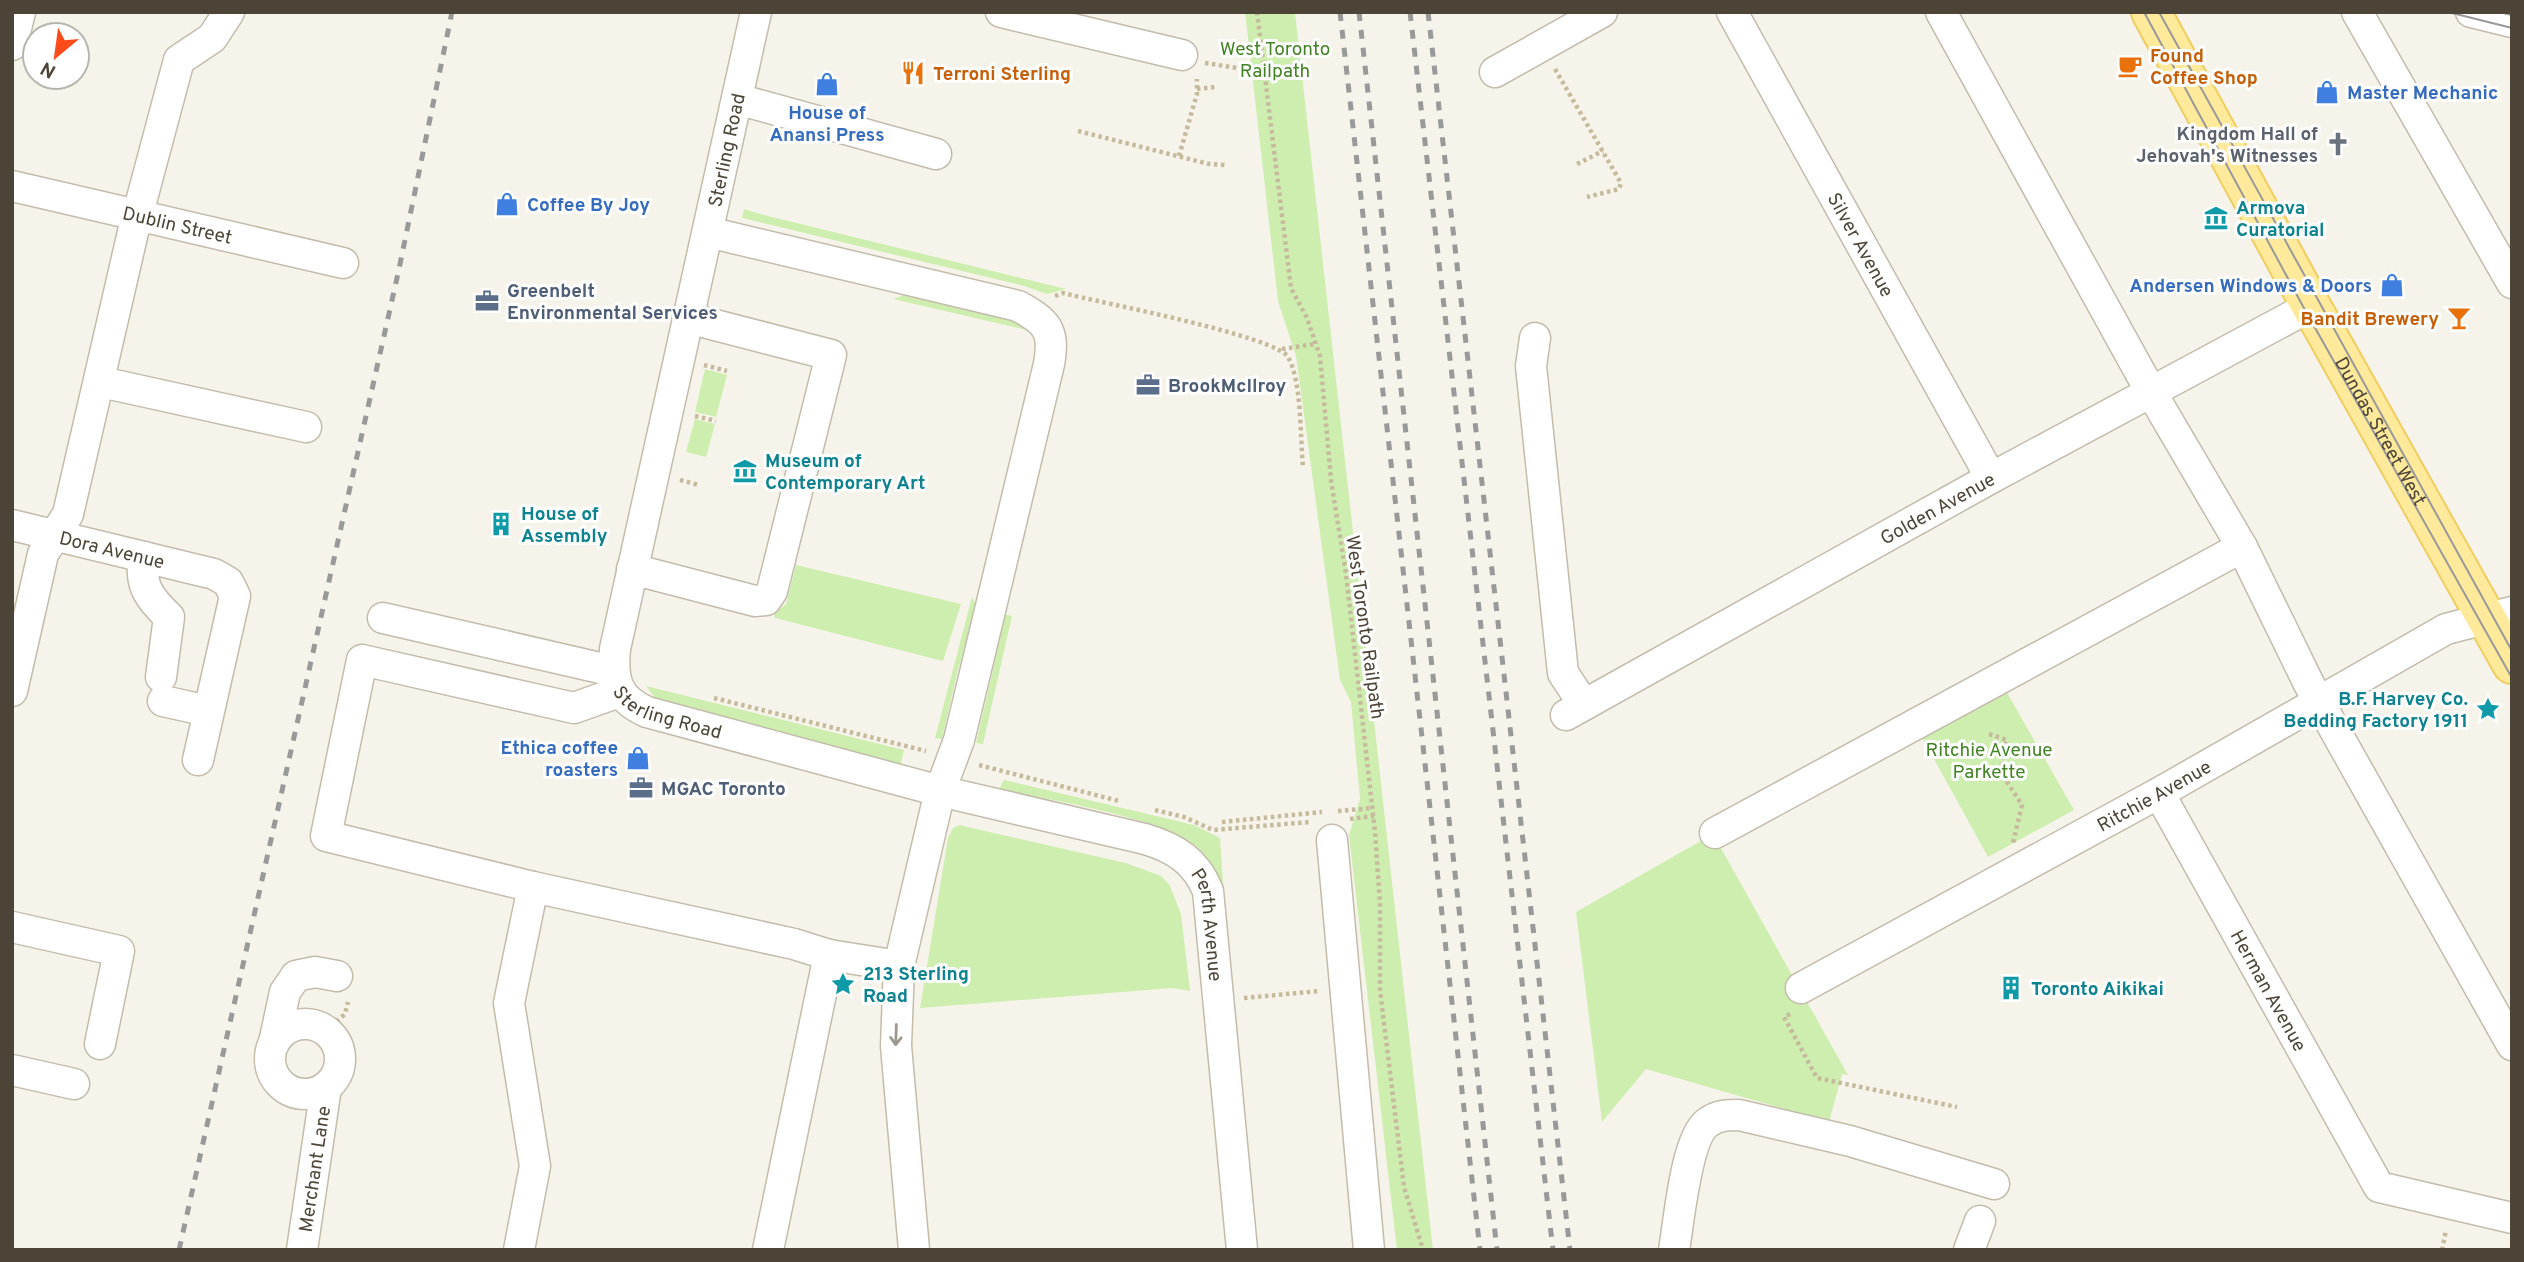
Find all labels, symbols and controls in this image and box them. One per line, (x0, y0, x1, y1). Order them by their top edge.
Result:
north arrow (21, 21, 91, 91)
park label: West Toronto Railpath (1220, 38, 1330, 84)
place label: Found Coffee Shop (2150, 45, 2258, 91)
cafe icon: Found Coffee Shop (2116, 52, 2144, 80)
text: N (37, 55, 61, 83)
restaurant icon: Terroni Sterling (899, 59, 927, 87)
place label: Terroni Sterling (933, 63, 1071, 87)
shop icon: House of Anansi Press (813, 70, 841, 98)
shop icon: Master Mechanic (2313, 78, 2341, 106)
place label: Master Mechanic (2347, 82, 2498, 106)
street label: Sterling Road (704, 91, 752, 210)
place label: House of Anansi Press (770, 102, 885, 148)
place label: Kingdom Hall of Jehovah's Witnesses (2136, 123, 2318, 169)
church icon: Kingdom Hall of Jehovah's Witnesses (2324, 130, 2352, 158)
street label: Silver Avenue (1821, 189, 1898, 302)
shop icon: Coffee By Joy (493, 190, 521, 218)
place label: Coffee By Joy (527, 194, 650, 218)
place label: Armova Curatorial (2236, 197, 2325, 243)
street label: Dublin Street (120, 202, 234, 251)
museum icon: Armova Curatorial (2202, 204, 2230, 232)
shop icon: Andersen Windows & Doors (2378, 271, 2406, 299)
place label: Andersen Windows & Doors (2129, 275, 2372, 299)
place label: Greenbelt Environmental Services (507, 280, 718, 326)
office icon: Greenbelt Environmental Services (473, 287, 501, 315)
bar icon: Bandit Brewery (2445, 304, 2473, 332)
place label: Bandit Brewery (2301, 308, 2439, 332)
street label: Dundas Street West (2328, 353, 2431, 511)
office icon: BrookMcIlroy (1134, 371, 1162, 399)
place label: BrookMcIlroy (1168, 375, 1287, 399)
place label: Museum of Contemporary Art (765, 450, 925, 496)
museum icon: Museum of Contemporary Art (731, 457, 759, 485)
street label: Golden Avenue (1877, 468, 2000, 551)
place label: House of Assembly (521, 503, 608, 549)
building icon: House of Assembly (487, 510, 515, 538)
street label: Dora Avenue (57, 527, 167, 576)
street label: West Toronto Railpath (1339, 534, 1389, 721)
street label: Sterling Road (606, 682, 724, 746)
place label: B.F. Harvey Co. Bedding Factory 1911 (2283, 688, 2468, 734)
place icon: B.F. Harvey Co. Bedding Factory 1911 (2474, 695, 2502, 723)
place label: Ethica coffee roasters (501, 737, 618, 783)
park label: Ritchie Avenue Parkette (1926, 739, 2052, 785)
shop icon: Ethica coffee roasters (624, 744, 652, 772)
street label: Ritchie Avenue (2093, 756, 2216, 838)
office icon: MGAC Toronto (627, 774, 655, 802)
place label: MGAC Toronto (661, 778, 786, 802)
street label: Perth Avenue (1185, 864, 1227, 983)
street label: Herman Avenue (2224, 926, 2311, 1056)
place label: 213 Sterling Road (863, 963, 969, 1009)
place icon: 213 Sterling Road (829, 970, 857, 998)
building icon: Toronto Aikikai (1997, 974, 2025, 1002)
place label: Toronto Aikikai (2031, 978, 2164, 1002)
one-way arrow (890, 1023, 903, 1046)
street label: Merchant Lane (295, 1104, 337, 1234)

